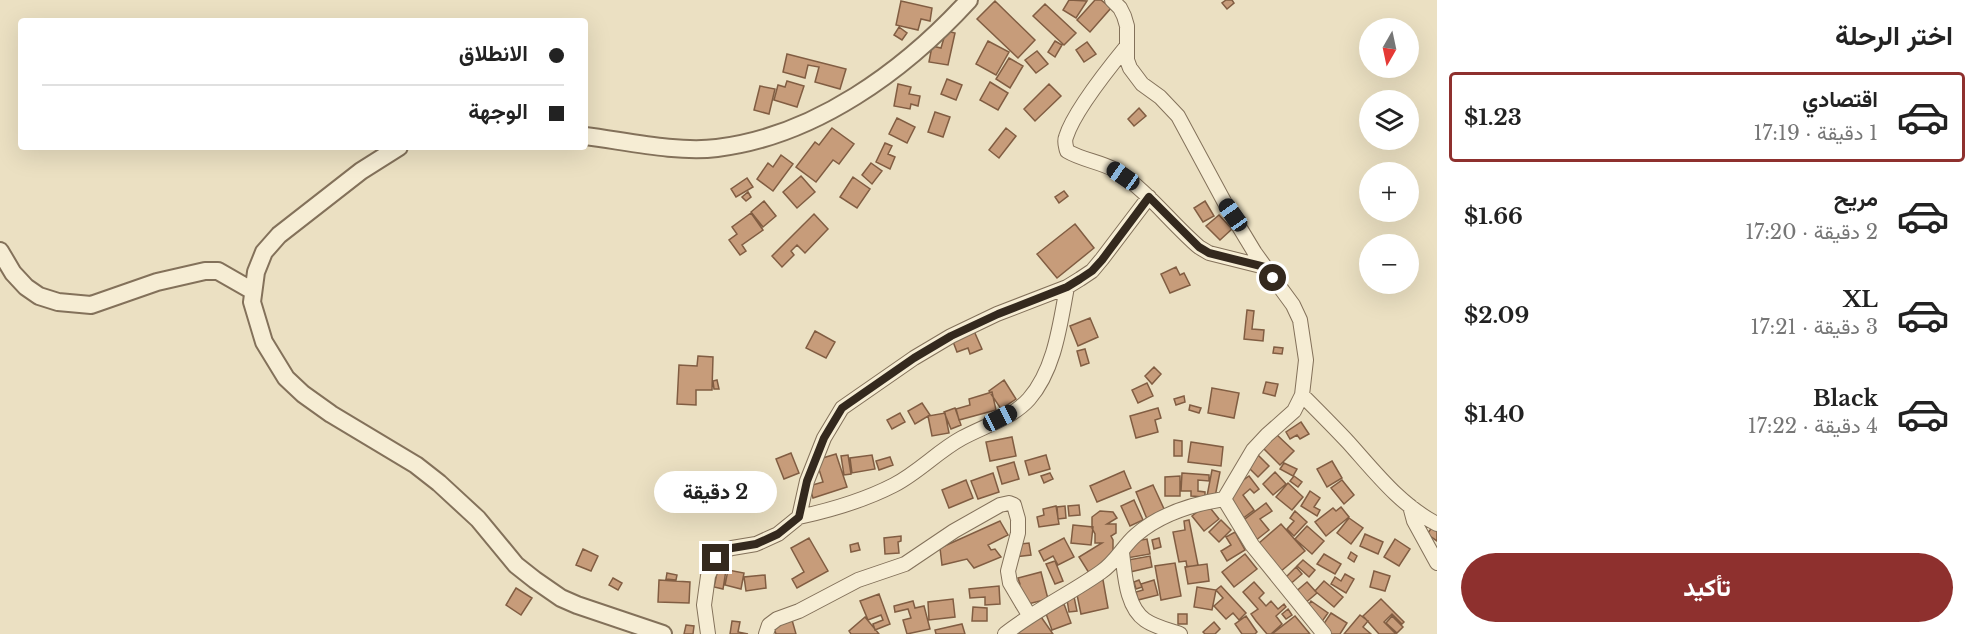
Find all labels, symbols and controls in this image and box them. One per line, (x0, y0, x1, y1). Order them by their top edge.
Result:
north arrow (1359, 18, 1419, 78)
map controls (1359, 18, 1419, 294)
text: اختر الرحلة (1835, 19, 1953, 52)
text: الانطلاق (459, 40, 528, 67)
text: اقتصادي (1802, 86, 1878, 113)
button: layers (1359, 90, 1419, 150)
icon: car (1896, 90, 1950, 144)
text: الوجهة (468, 98, 528, 125)
text: $1.23 (1464, 104, 1522, 131)
text: 1 دقيقة · 17:19 (1753, 121, 1878, 145)
car (1103, 158, 1143, 194)
button: + (1359, 162, 1419, 222)
text: مريح (1834, 185, 1878, 212)
icon: car (1896, 189, 1950, 243)
car (1215, 195, 1251, 235)
text: $1.66 (1464, 203, 1523, 230)
text: 2 دقيقة · 17:20 (1745, 220, 1878, 244)
button: − (1359, 234, 1419, 294)
route start (1259, 264, 1286, 291)
text: XL (1843, 286, 1878, 313)
icon: car (1896, 288, 1950, 342)
text: $2.09 (1464, 302, 1529, 329)
text: 3 دقيقة · 17:21 (1751, 315, 1878, 339)
text: Black (1813, 385, 1878, 412)
icon: car (1896, 387, 1950, 441)
text: $1.40 (1464, 401, 1525, 428)
car (980, 402, 1020, 434)
text: 4 دقيقة · 17:22 (1748, 414, 1878, 438)
callout: 2 دقيقة (654, 471, 777, 513)
text: 2 دقيقة (683, 480, 748, 504)
route end (702, 544, 729, 571)
button: تأكيد (1461, 553, 1953, 622)

